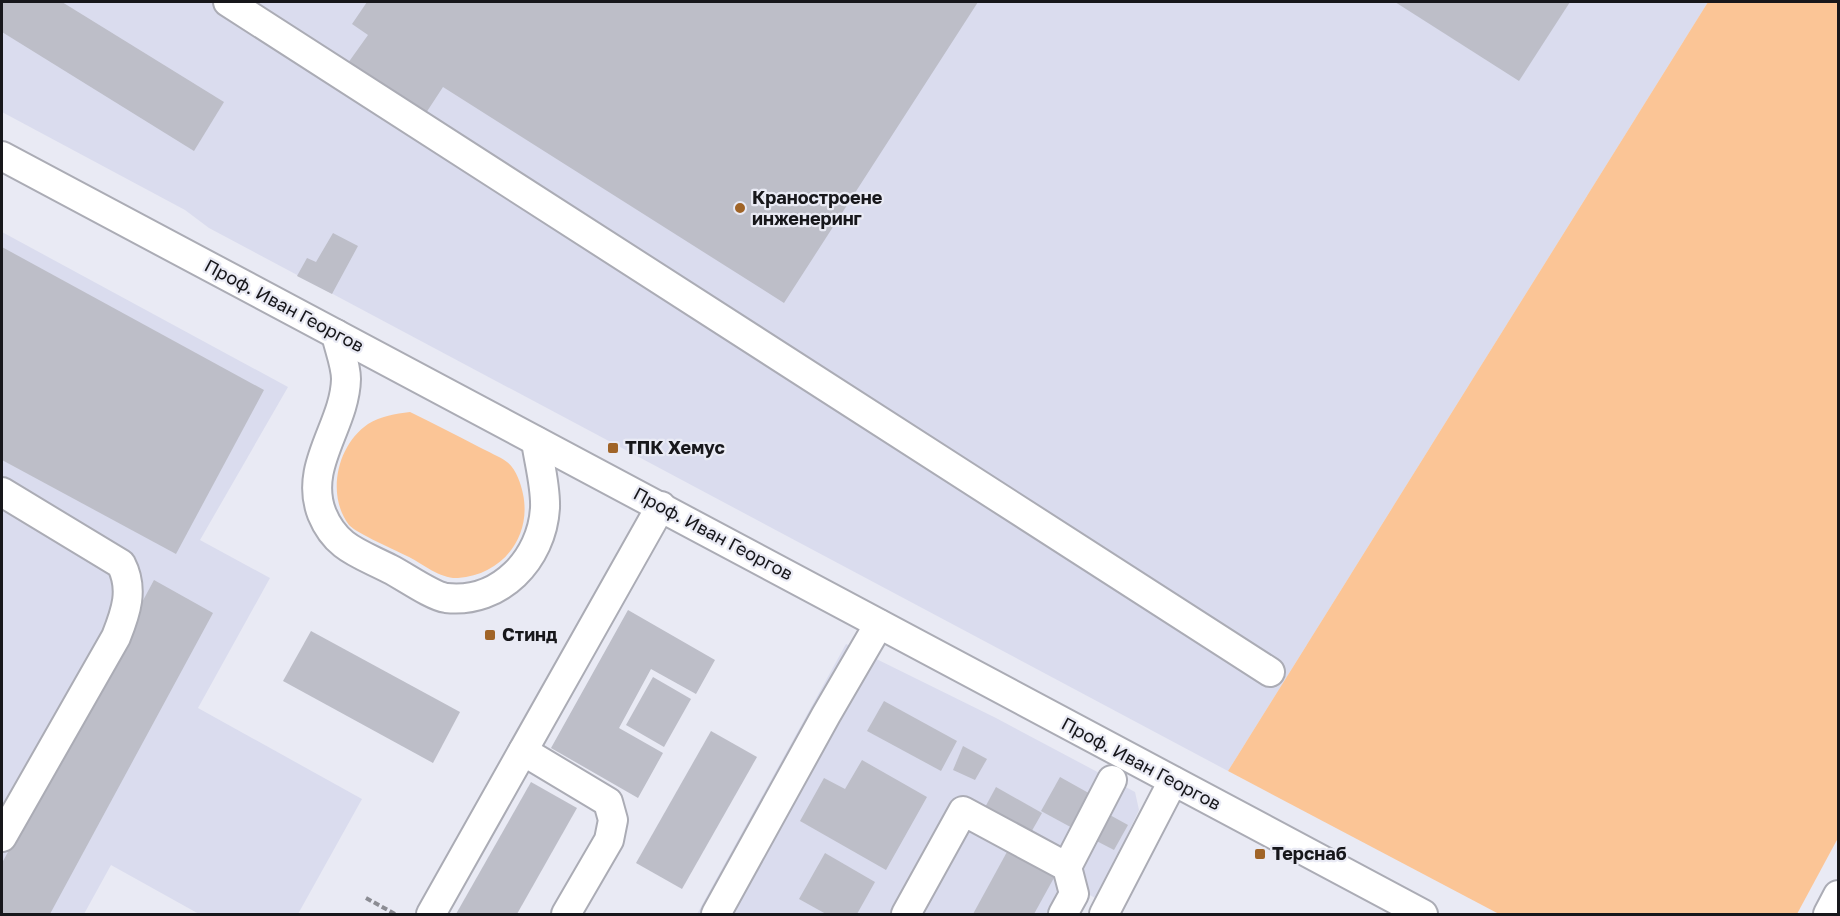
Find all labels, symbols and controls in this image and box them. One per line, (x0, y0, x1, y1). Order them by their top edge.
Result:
place label: Краностроене инженеринг (752, 186, 883, 229)
marker: Краностроене инженеринг (733, 201, 747, 215)
street label: Проф. Иван Георгов (201, 254, 368, 356)
place label: ТПК Хемус (625, 436, 725, 458)
marker: ТПК Хемус (606, 441, 620, 455)
street label: Проф. Иван Георгов (630, 482, 797, 584)
place label: Стинд (502, 623, 557, 645)
marker: Стинд (483, 628, 497, 642)
street label: Проф. Иван Георгов (1058, 712, 1225, 814)
place label: Терснаб (1272, 842, 1347, 864)
marker: Терснаб (1253, 847, 1267, 861)

